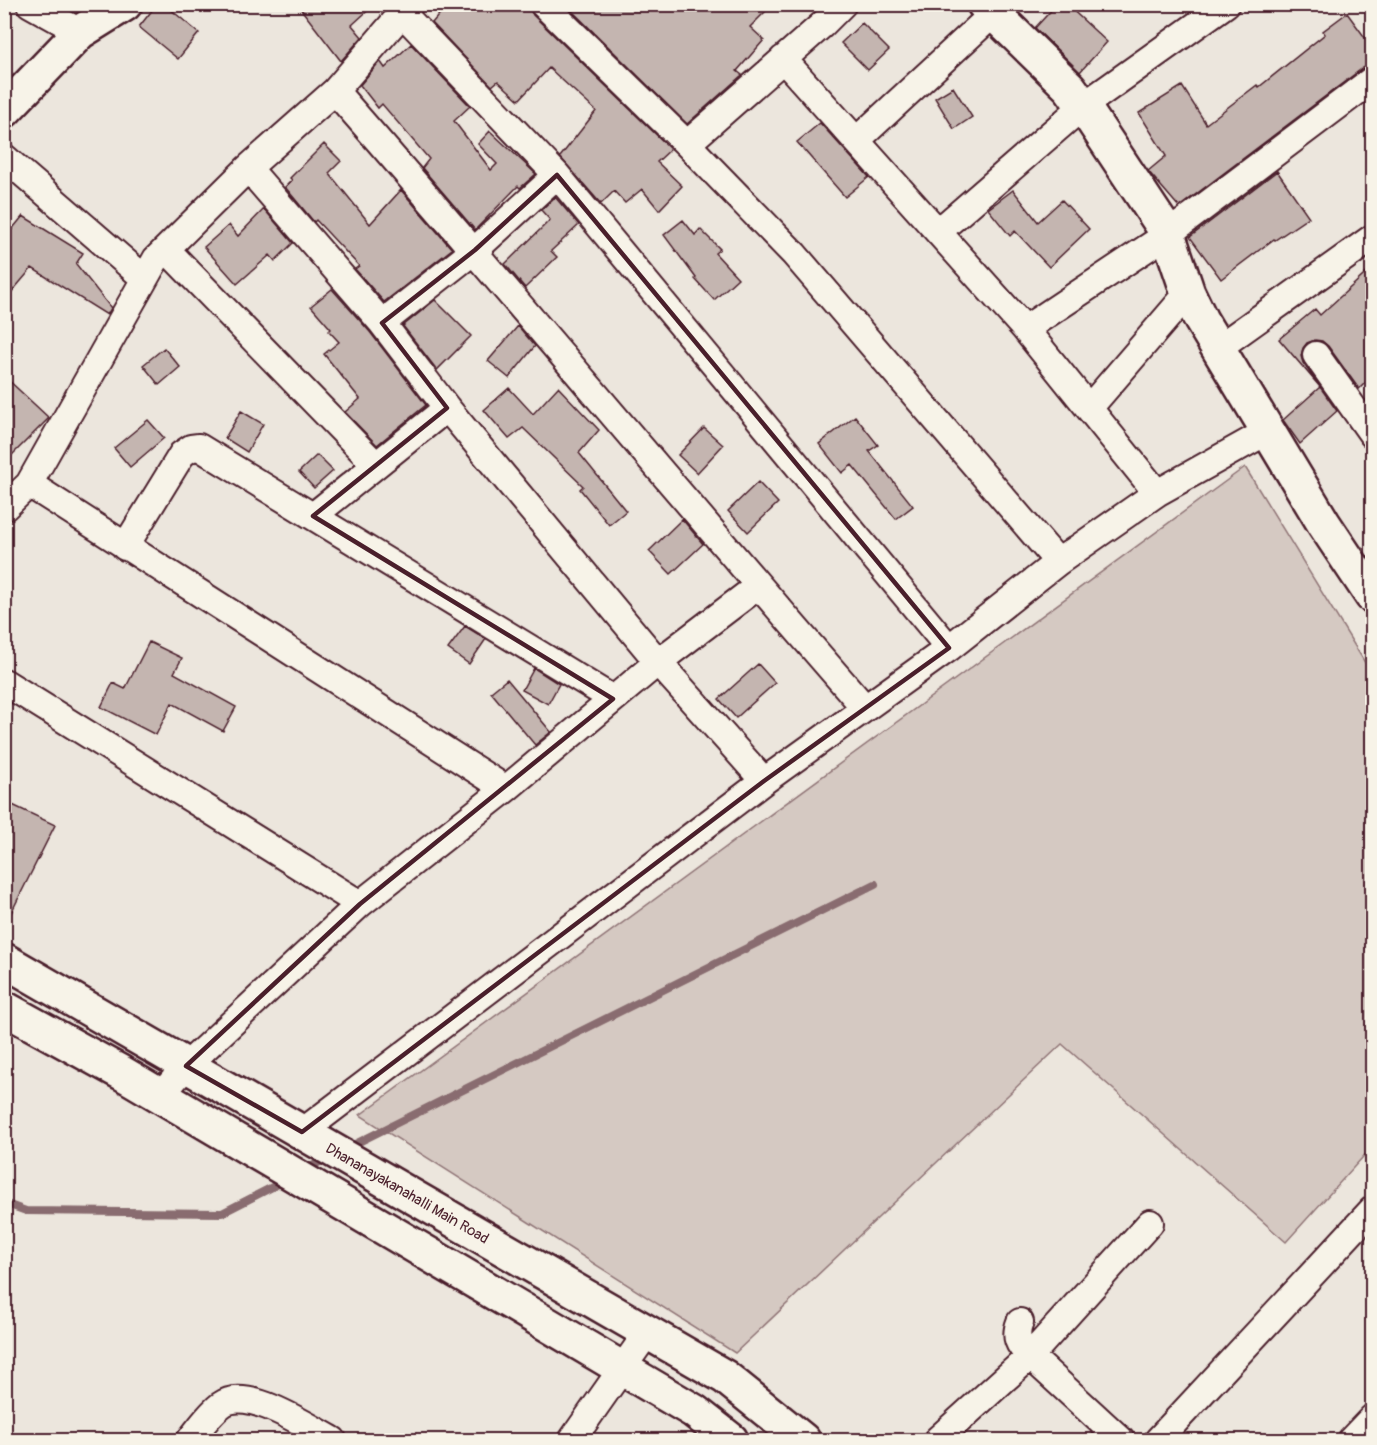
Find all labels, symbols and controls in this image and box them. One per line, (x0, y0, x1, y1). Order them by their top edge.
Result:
street label: Dhananayakanahalli Main Road (322, 1139, 492, 1248)

